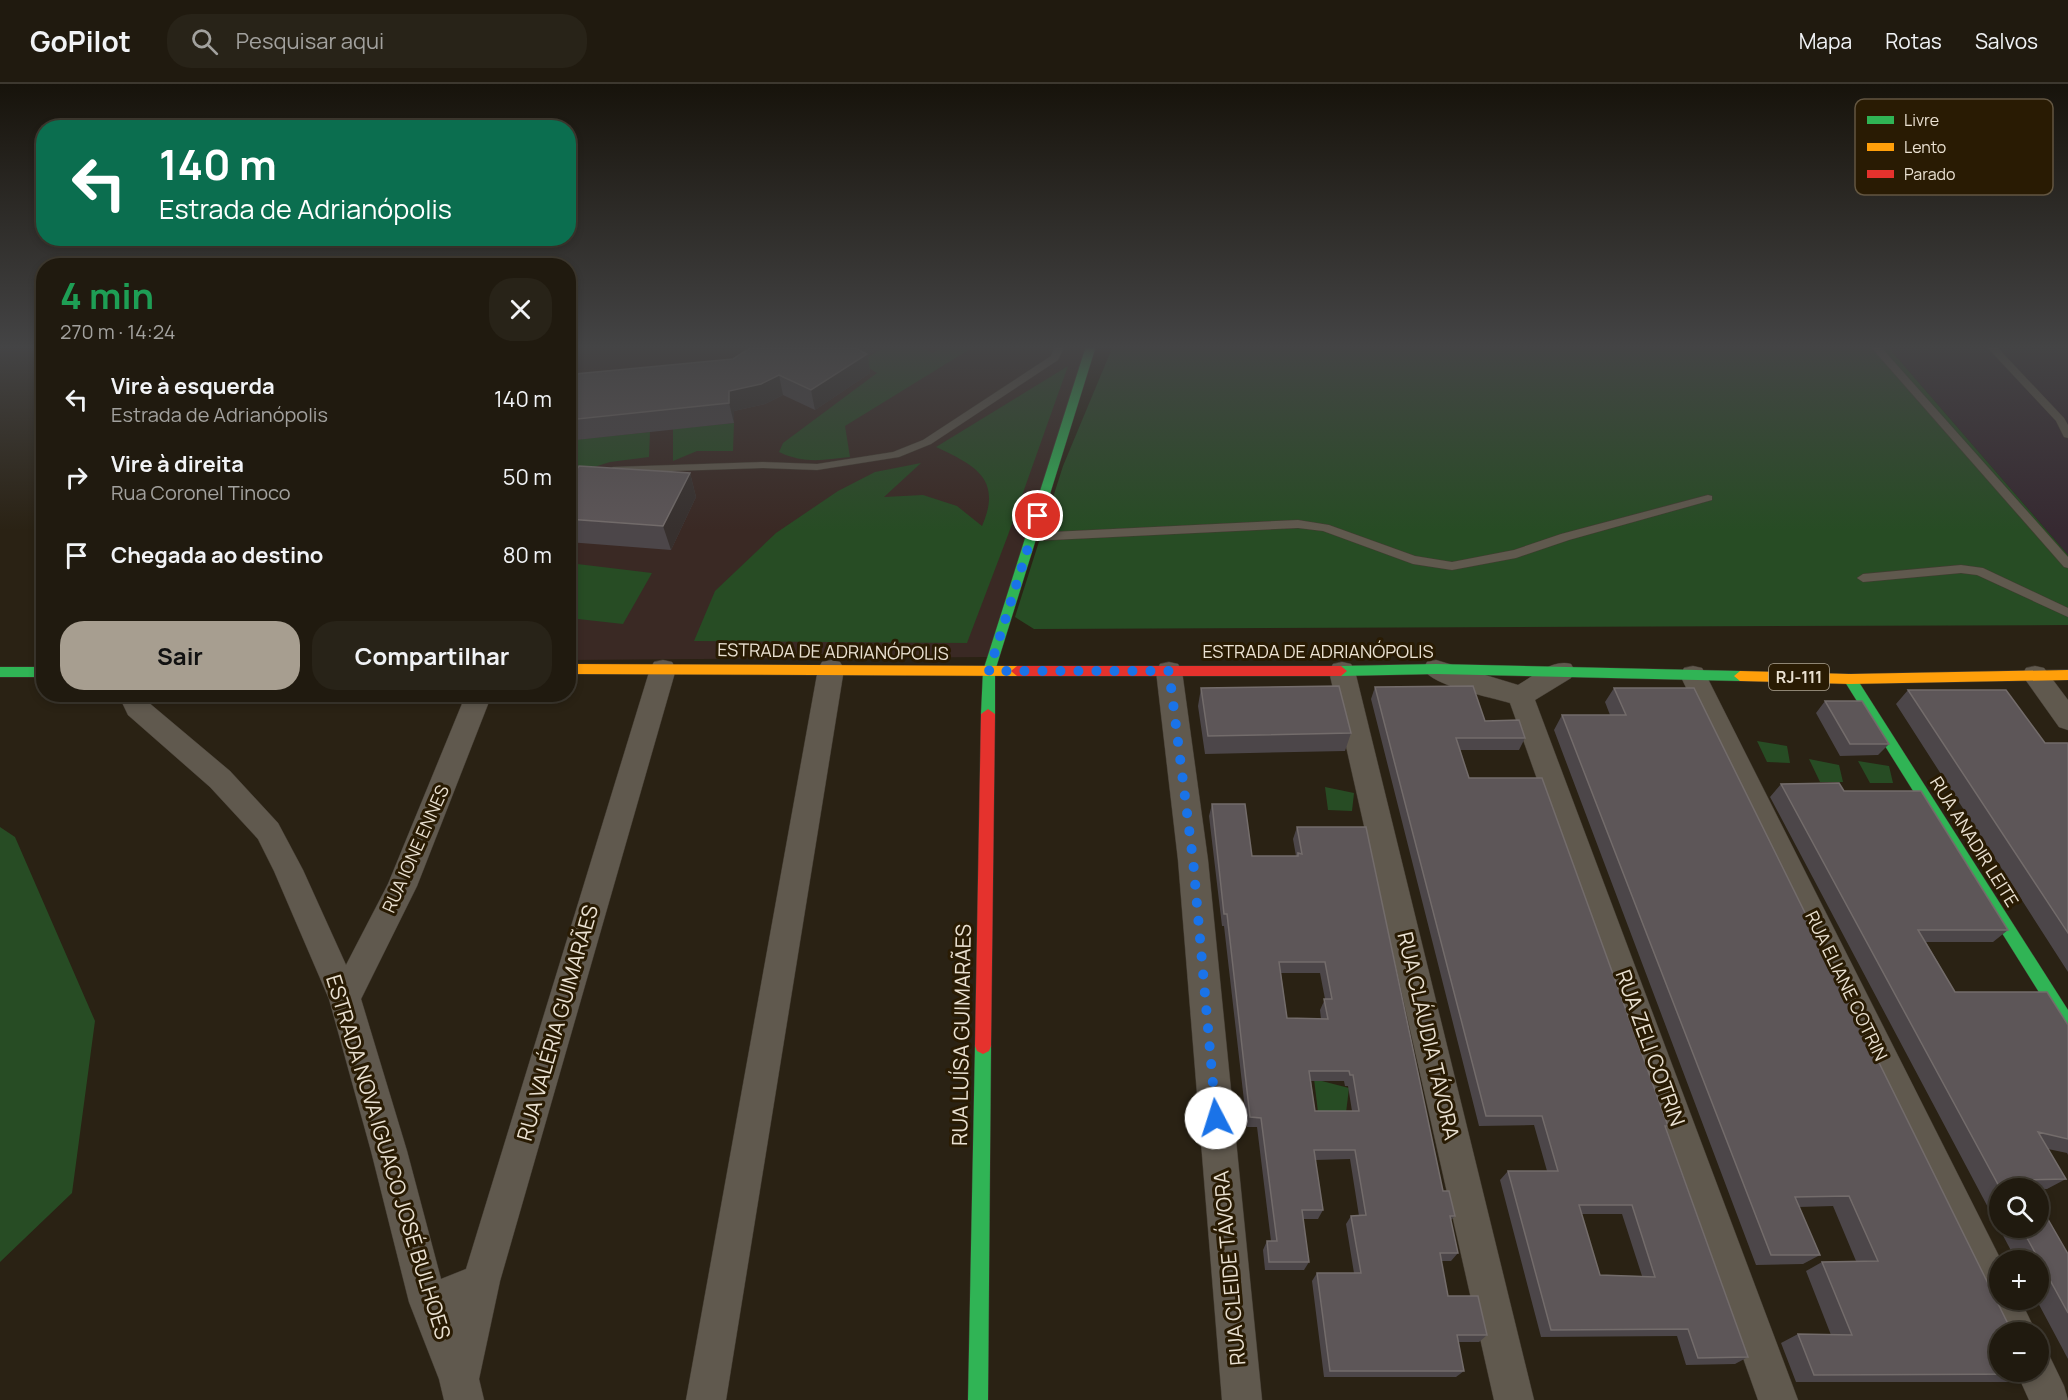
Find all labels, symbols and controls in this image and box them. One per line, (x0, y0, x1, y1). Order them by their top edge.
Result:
search box (167, 14, 587, 68)
text: GoPilot (30, 22, 131, 60)
icon: search (188, 25, 221, 58)
text: Pesquisar aqui (236, 26, 384, 56)
text: Mapa (1799, 27, 1852, 55)
text: Rotas (1885, 27, 1942, 55)
text: Salvos (1975, 27, 2038, 55)
legend (1855, 99, 2053, 195)
text: Livre (1904, 109, 1939, 131)
text: 140 m (159, 135, 277, 193)
text: Lento (1904, 136, 1946, 158)
icon: left (60, 144, 138, 222)
text: Parado (1904, 163, 1955, 185)
text: Estrada de Adrianópolis (159, 190, 452, 227)
text: 4 min (60, 271, 154, 320)
button: close (489, 278, 552, 341)
text: 270 m · 14:24 (60, 318, 176, 345)
text: Vire à esquerda (111, 371, 275, 401)
icon: left (60, 383, 93, 416)
text: 140 m (494, 384, 552, 414)
text: Estrada de Adrianópolis (111, 401, 328, 428)
text: Vire à direita (111, 449, 244, 479)
icon: right (60, 461, 93, 494)
text: 50 m (503, 462, 552, 492)
text: Rua Coronel Tinoco (111, 479, 291, 506)
pin (1012, 490, 1063, 541)
icon: arrive (1021, 499, 1054, 532)
icon: arrive (60, 539, 93, 572)
text: Chegada ao destino (111, 540, 323, 570)
text: 80 m (503, 540, 552, 570)
button: Sair (60, 621, 300, 690)
button: Compartilhar (312, 621, 552, 690)
street label: ESTRADA DE ADRIANÓPOLIS (717, 637, 949, 665)
street label: ESTRADA DE ADRIANÓPOLIS (1202, 639, 1434, 663)
road number: RJ-111 (1769, 664, 1829, 690)
street label: RUA ANADIR LEITE (1925, 772, 2025, 911)
street label: RUA IONE ENNES (376, 781, 454, 916)
street label: RUA VALÉRIA GUIMARÃES (510, 902, 604, 1144)
street label: RUA ELIANE COTRIN (1800, 907, 1894, 1064)
street label: RUA LUÍSA GUIMARÃES (945, 924, 977, 1146)
street label: RUA CLÁUDIA TÁVORA (1391, 929, 1467, 1143)
street label: RUA ZELI COTRIN (1610, 966, 1692, 1130)
street label: ESTRADA NOVA IGUACO JOSÉ BULHOES (320, 971, 458, 1342)
position arrow (1184, 1086, 1248, 1150)
street label: RUA CLEIDE TÁVORA (1207, 1169, 1251, 1367)
map controls (1989, 1178, 2049, 1382)
button: search (1989, 1178, 2049, 1238)
button: + (1989, 1250, 2049, 1310)
button: − (1989, 1322, 2049, 1382)

